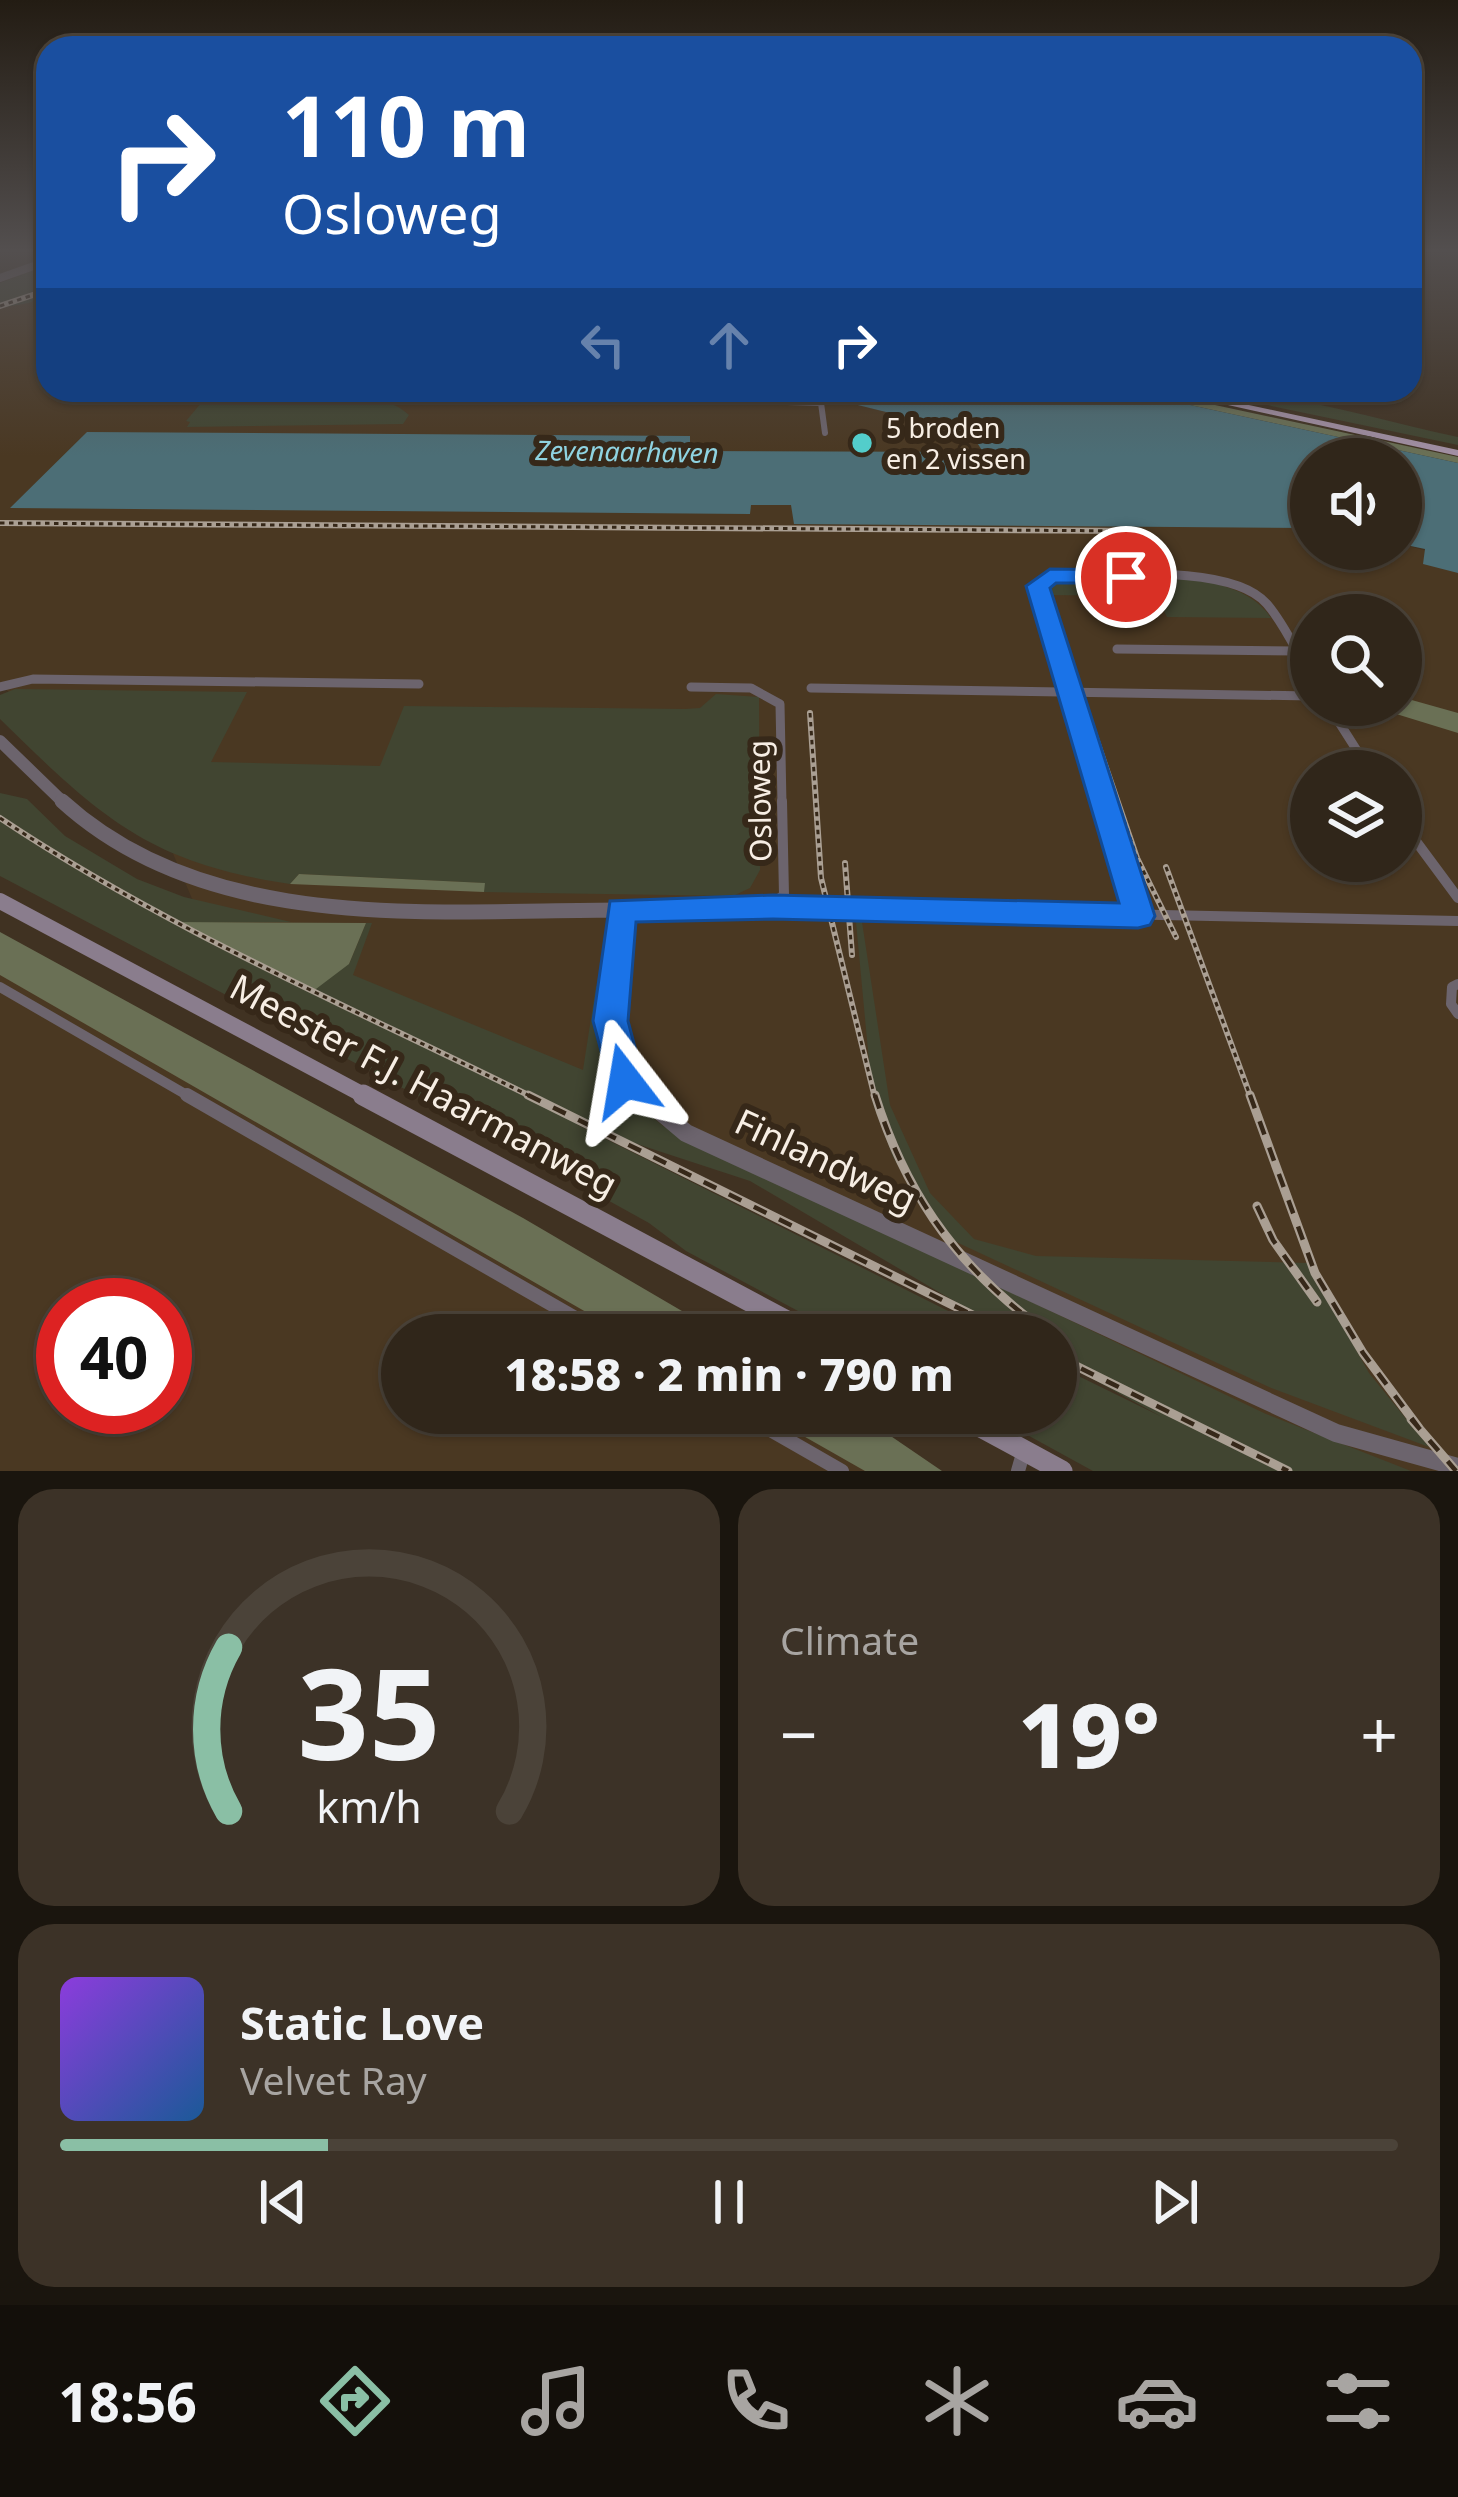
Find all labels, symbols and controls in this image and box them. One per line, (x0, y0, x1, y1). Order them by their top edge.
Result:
text: 110 m (282, 67, 530, 182)
icon: right (84, 84, 240, 240)
text: Osloweg (282, 176, 502, 250)
icon: left (570, 312, 636, 378)
icon: ahead (696, 312, 762, 378)
icon: right (822, 312, 888, 378)
place label: 5 broden en 2 vissen (886, 409, 1026, 477)
marker: 5 broden en 2 vissen (849, 430, 875, 456)
water label: Zevenaarhaven (534, 431, 719, 471)
map controls (1290, 438, 1422, 882)
button: sound (1290, 438, 1422, 570)
pin (1075, 526, 1177, 628)
icon: arrive (1093, 544, 1159, 610)
button: search (1290, 594, 1422, 726)
street label: Osloweg (737, 740, 781, 862)
button: layers (1290, 750, 1422, 882)
street label: Meester F.J. Haarmanweg (222, 962, 626, 1208)
position arrow (562, 1018, 688, 1144)
street label: Finlandweg (727, 1097, 925, 1223)
speed limit sign: 40 (36, 1278, 192, 1434)
text: 18:58 · 2 min · 790 m (504, 1343, 954, 1404)
text: Climate (780, 1613, 919, 1666)
text: 35 (298, 1627, 440, 1797)
text: 19° (1018, 1672, 1160, 1794)
text: − (780, 1688, 818, 1778)
text: + (1360, 1688, 1398, 1778)
text: km/h (316, 1776, 422, 1835)
text: Static Love (240, 1992, 484, 2053)
text: Velvet Ray (240, 2053, 427, 2106)
icon: previous (250, 2169, 316, 2235)
icon: pause (696, 2169, 762, 2235)
icon: next (1142, 2169, 1208, 2235)
icon: directions (313, 2359, 397, 2443)
icon: music (514, 2359, 598, 2443)
icon: phone (714, 2359, 798, 2443)
icon: climate (915, 2359, 999, 2443)
icon: car (1115, 2359, 1199, 2443)
icon: filters (1316, 2359, 1400, 2443)
text: 18:56 (58, 2364, 197, 2438)

